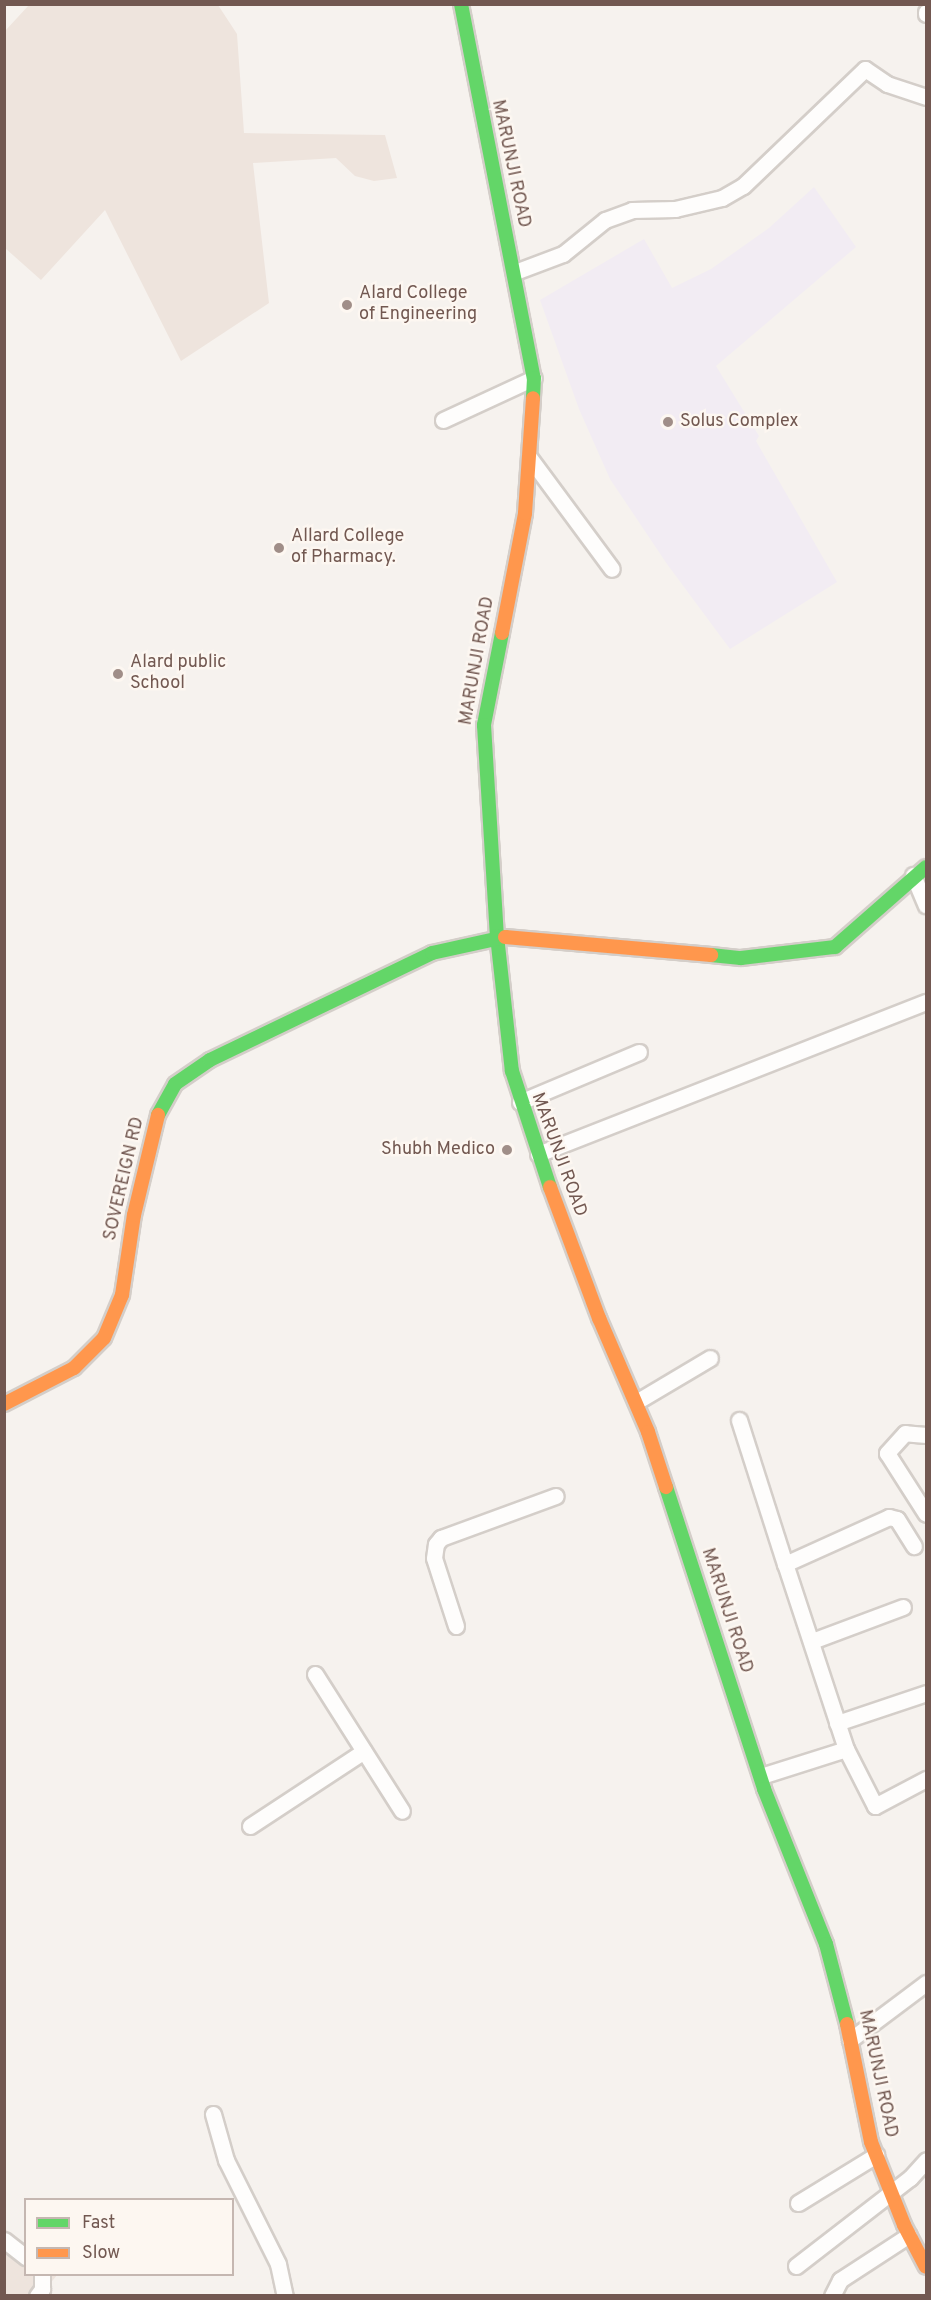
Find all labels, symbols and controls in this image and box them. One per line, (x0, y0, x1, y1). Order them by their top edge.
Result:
street label: MARUNJI ROAD (486, 98, 534, 230)
place label: Alard College of Engineering (359, 284, 477, 326)
marker: Alard College of Engineering (340, 298, 354, 312)
place label: Solus Complex (680, 411, 799, 433)
marker: Solus Complex (661, 415, 675, 429)
place label: Allard College of Pharmacy. (291, 527, 404, 570)
marker: Allard College of Pharmacy. (272, 541, 286, 555)
street label: MARUNJI ROAD (456, 595, 500, 727)
place label: Alard public School (130, 653, 226, 696)
marker: Alard public School (111, 667, 125, 681)
street label: MARUNJI ROAD (526, 1090, 590, 1220)
street label: SOVEREIGN RD (100, 1115, 150, 1243)
place label: Shubh Medico (381, 1139, 495, 1161)
marker: Shubh Medico (500, 1143, 514, 1157)
street label: MARUNJI ROAD (696, 1546, 756, 1676)
street label: MARUNJI ROAD (853, 2008, 901, 2140)
legend (24, 2198, 234, 2276)
text: Fast (82, 2212, 115, 2235)
text: Slow (82, 2242, 120, 2265)

